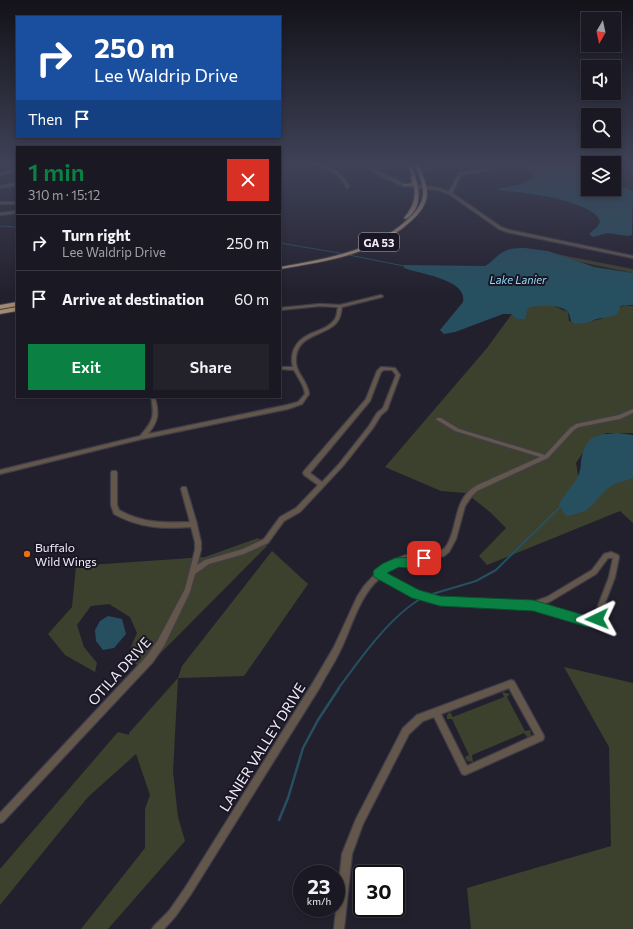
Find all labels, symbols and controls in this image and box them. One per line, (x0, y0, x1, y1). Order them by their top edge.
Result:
north arrow (581, 12, 621, 52)
map controls (581, 12, 621, 196)
text: 250 m (94, 30, 175, 64)
icon: right (28, 32, 80, 84)
button: sound (581, 60, 621, 100)
text: Lee Waldrip Drive (94, 64, 238, 86)
icon: arrive (71, 108, 93, 130)
button: search (581, 108, 621, 148)
text: Then (28, 110, 63, 128)
button: layers (581, 156, 621, 196)
text: 1 min (28, 157, 85, 186)
button: close (227, 159, 269, 201)
text: 310 m · 15:12 (28, 187, 100, 203)
text: Turn right (62, 226, 131, 244)
icon: right (28, 232, 50, 254)
road number: GA 53 (359, 233, 399, 251)
text: 250 m (226, 234, 269, 252)
text: Lee Waldrip Drive (62, 244, 166, 260)
water label: Lake Lanier (489, 273, 547, 286)
icon: arrive (28, 288, 50, 310)
text: Arrive at destination (62, 290, 204, 308)
text: 60 m (234, 290, 269, 308)
button: Exit (28, 344, 145, 390)
button: Share (153, 344, 269, 390)
place label: Buffalo Wild Wings (35, 540, 97, 568)
pin (407, 541, 441, 575)
icon: arrive (413, 547, 435, 569)
marker: Buffalo Wild Wings (22, 549, 32, 559)
position arrow (576, 598, 618, 640)
street label: OTILA DRIVE (84, 633, 154, 709)
street label: LANIER VALLEY DRIVE (215, 680, 309, 814)
speed limit sign: 30 (353, 865, 405, 917)
text: 23 (307, 874, 331, 898)
text: km/h (307, 895, 331, 907)

